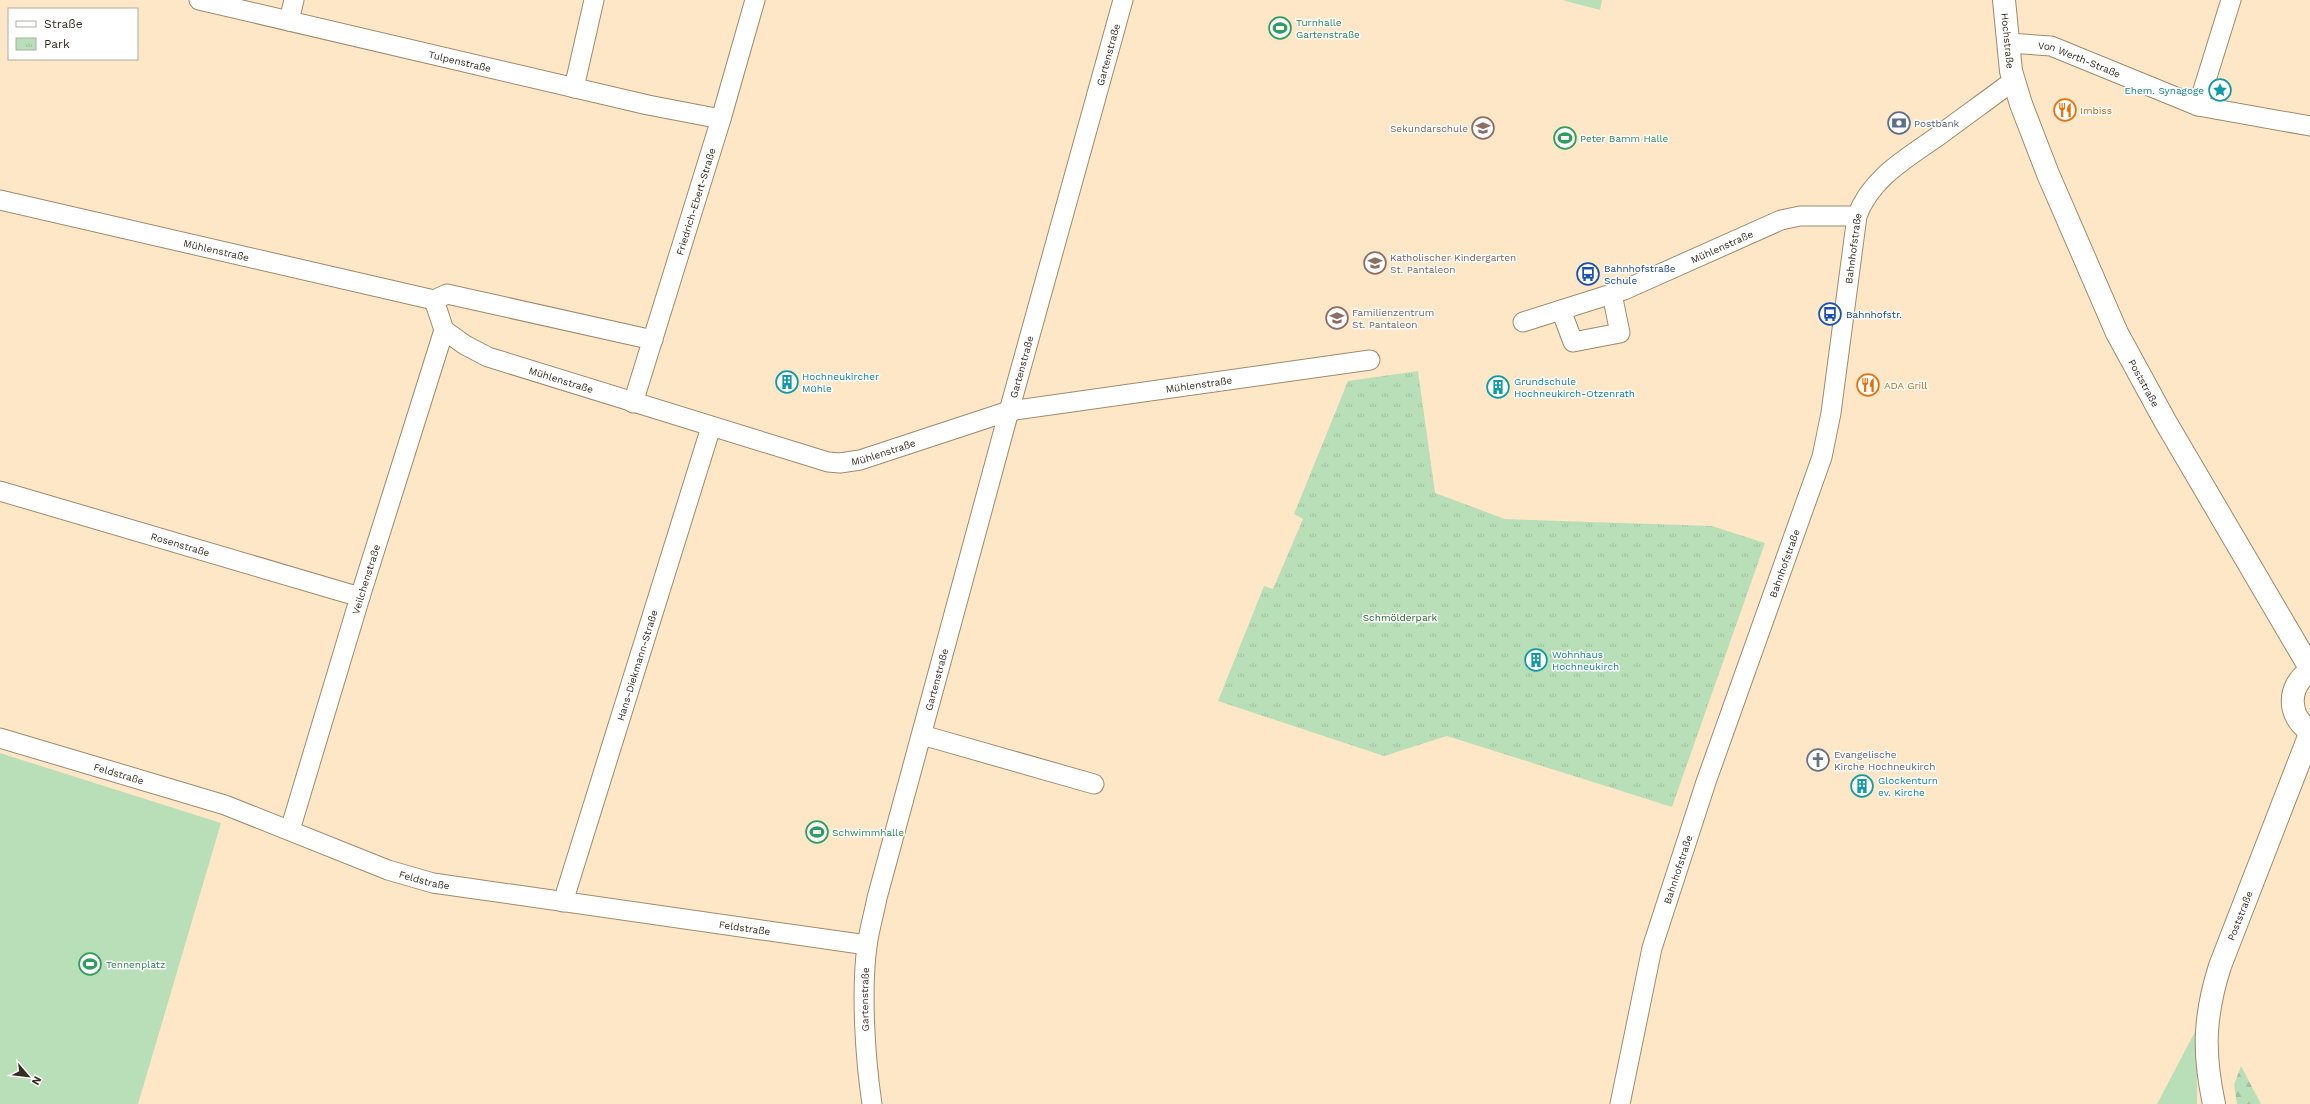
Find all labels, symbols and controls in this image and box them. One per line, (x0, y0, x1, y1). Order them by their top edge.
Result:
legend (8, 8, 138, 60)
street label: Hochstraße (1999, 12, 2016, 70)
sports icon: Turnhalle Gartenstraße (1267, 15, 1293, 41)
text: Straße (44, 17, 83, 31)
place label: Turnhalle Gartenstraße (1296, 17, 1360, 40)
street label: Gartenstraße (1095, 22, 1122, 87)
text: Park (44, 37, 70, 51)
street label: Von Werth-Straße (2038, 40, 2122, 80)
street label: Tulpenstraße (427, 49, 492, 74)
place icon: Ehem. Synagoge (2207, 77, 2233, 103)
place label: Ehem. Synagoge (2124, 85, 2204, 96)
restaurant icon: Imbiss (2052, 97, 2078, 123)
place label: Imbiss (2080, 105, 2112, 116)
bank icon: Postbank (1886, 110, 1912, 136)
school or university icon: Sekundarschule (1470, 115, 1496, 141)
place label: Postbank (1914, 118, 1960, 129)
place label: Sekundarschule (1390, 123, 1468, 134)
sports icon: Peter Bamm Halle (1552, 125, 1578, 151)
place label: Peter Bamm Halle (1580, 133, 1669, 144)
street label: Friedrich-Ebert-Straße (674, 146, 718, 257)
street label: Bahnhofstraße (1843, 211, 1864, 285)
street label: Mühlenstraße (1689, 228, 1755, 266)
street label: Mühlenstraße (182, 237, 250, 263)
school or university icon: Katholischer Kindergarten St. Pantaleon (1362, 250, 1388, 276)
place label: Katholischer Kindergarten St. Pantaleon (1390, 252, 1516, 275)
bus stop icon: Bahnhofstraße Schule (1575, 261, 1601, 287)
place label: Bahnhofstraße Schule (1604, 263, 1676, 286)
bus stop icon: Bahnhofstr. (1817, 301, 1843, 327)
school or university icon: Familienzentrum St. Pantaleon (1324, 305, 1350, 331)
place label: Familienzentrum St. Pantaleon (1352, 307, 1434, 330)
place label: Bahnhofstr. (1846, 309, 1902, 320)
street label: Gartenstraße (1008, 334, 1036, 399)
street label: Poststraße (2126, 357, 2161, 409)
street label: Mühlenstraße (527, 365, 595, 395)
building icon: Hochneukircher Mühle (774, 369, 800, 395)
place label: Hochneukircher Mühle (802, 371, 879, 394)
restaurant icon: ADA Grill (1855, 372, 1881, 398)
building icon: Grundschule Hochneukirch-Otzenrath (1485, 374, 1511, 400)
street label: Mühlenstraße (1165, 375, 1233, 395)
place label: Grundschule Hochneukirch-Otzenrath (1514, 376, 1635, 399)
place label: ADA Grill (1884, 380, 1927, 391)
street label: Mühlenstraße (850, 437, 917, 467)
street label: Bahnhofstraße (1767, 528, 1802, 599)
street label: Rosenstraße (149, 531, 211, 559)
street label: Veilchenstraße (350, 543, 382, 615)
street label: Hans-Diekmann-Straße (615, 608, 660, 722)
park label: Schmölderpark (1363, 612, 1438, 623)
street label: Gartenstraße (923, 647, 950, 712)
building icon: Wohnhaus Hochneukirch (1523, 647, 1549, 673)
place label: Wohnhaus Hochneukirch (1552, 649, 1619, 672)
church icon: Evangelische Kirche Hochneukirch (1805, 747, 1831, 773)
place label: Evangelische Kirche Hochneukirch (1834, 749, 1935, 772)
street label: Feldstraße (92, 761, 145, 787)
building icon: Glockenturn ev. Kirche (1849, 773, 1875, 799)
place label: Glockenturn ev. Kirche (1878, 775, 1938, 798)
sports icon: Schwimmhalle (804, 819, 830, 845)
place label: Schwimmhalle (832, 827, 904, 838)
street label: Bahnhofstraße (1662, 833, 1694, 905)
street label: Feldstraße (398, 868, 451, 891)
street label: Poststraße (2225, 889, 2255, 942)
street label: Feldstraße (718, 919, 771, 937)
sports icon: Tennenplatz (77, 951, 103, 977)
place label: Tennenplatz (106, 959, 165, 970)
street label: Gartenstraße (859, 967, 871, 1032)
north arrow (8, 1056, 48, 1096)
text: N (29, 1074, 44, 1087)

